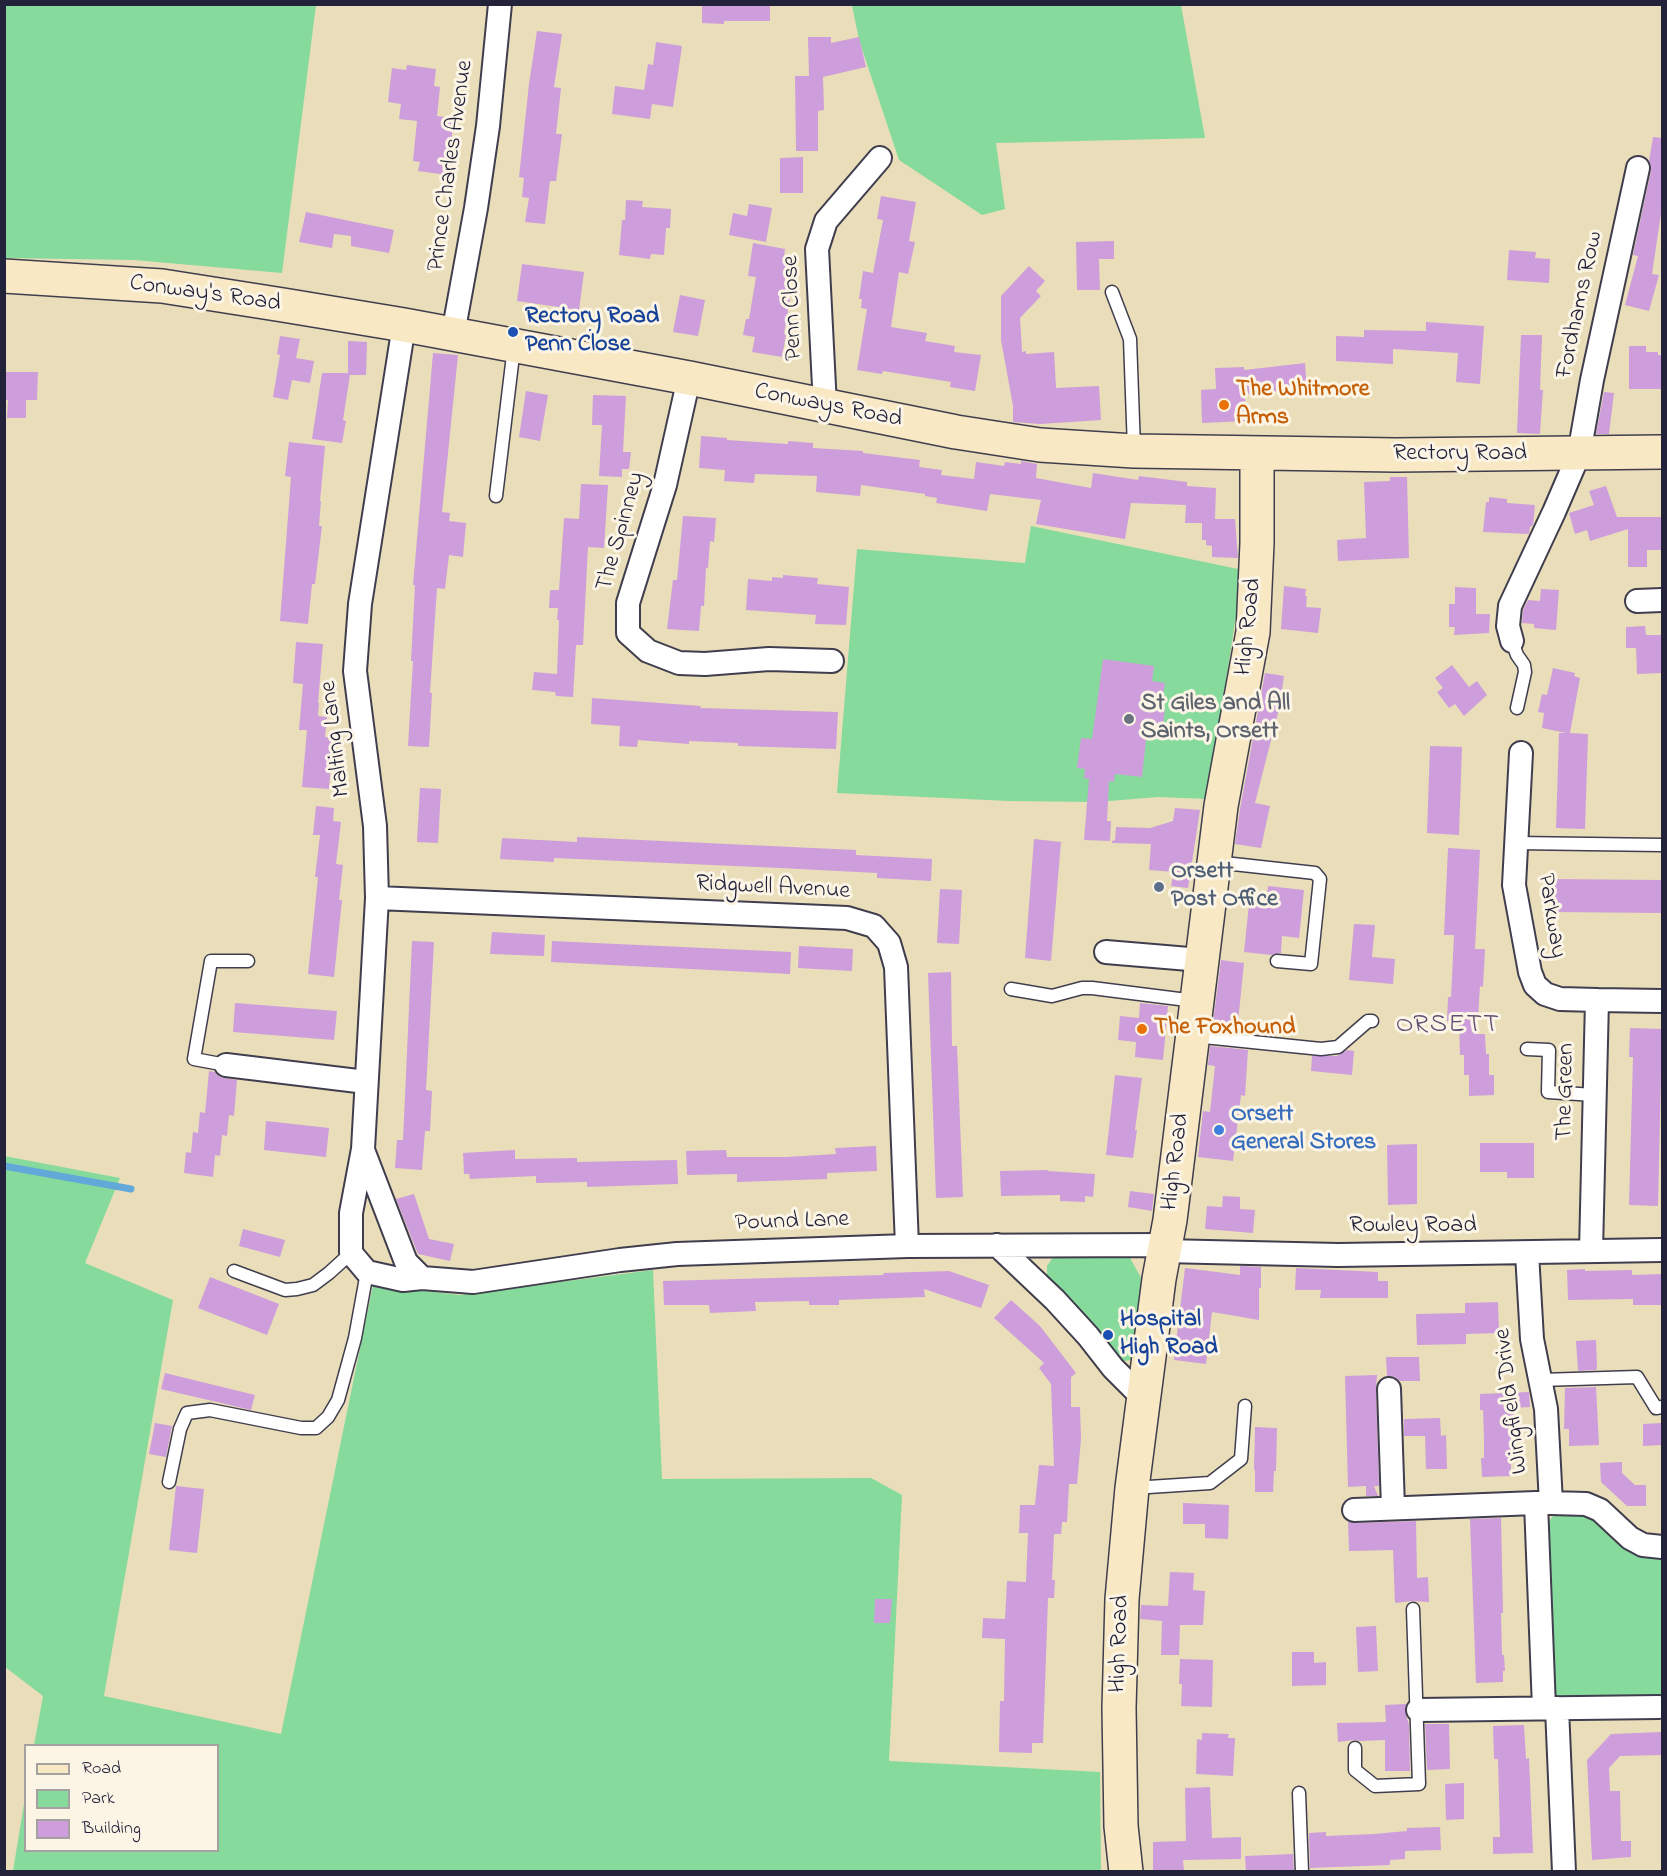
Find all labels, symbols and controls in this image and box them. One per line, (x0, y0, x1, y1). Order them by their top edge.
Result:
street label: Prince Charles Avenue (423, 58, 481, 274)
street label: Fordhams Row (1551, 229, 1611, 381)
street label: Penn Close (778, 255, 810, 361)
street label: Conway's Road (128, 270, 282, 320)
place label: Rectory Road Penn Close (525, 304, 659, 360)
marker: Rectory Road Penn Close (506, 325, 520, 339)
place label: The Whitmore Arms (1236, 377, 1370, 433)
street label: Conways Road (752, 379, 904, 435)
marker: The Whitmore Arms (1217, 398, 1231, 412)
street label: Rectory Road (1393, 441, 1527, 469)
street label: The Spinney (591, 469, 653, 595)
street label: High Road (1231, 577, 1269, 677)
street label: Malting Lane (316, 679, 358, 799)
place label: St Giles and All Saints, Orsett (1141, 691, 1290, 747)
marker: St Giles and All Saints, Orsett (1122, 712, 1136, 726)
place label: Orsett Post Office (1171, 859, 1278, 915)
street label: Ridgwell Avenue (695, 871, 851, 907)
street label: Parkway (1529, 872, 1571, 960)
marker: Orsett Post Office (1152, 880, 1166, 894)
district label: ORSETT (1396, 1011, 1500, 1043)
place label: The Foxhound (1154, 1015, 1295, 1043)
marker: The Foxhound (1135, 1022, 1149, 1036)
street label: The Green (1552, 1043, 1582, 1141)
place label: Orsett General Stores (1231, 1102, 1376, 1158)
street label: High Road (1157, 1112, 1197, 1212)
marker: Orsett General Stores (1212, 1123, 1226, 1137)
street label: Pound Lane (734, 1207, 850, 1239)
street label: Rowley Road (1349, 1213, 1477, 1241)
place label: Hospital High Road (1120, 1307, 1218, 1363)
street label: Wingfield Drive (1490, 1326, 1536, 1476)
marker: Hospital High Road (1101, 1328, 1115, 1342)
street label: High Road (1105, 1595, 1137, 1693)
legend (24, 1744, 219, 1852)
text: Road (82, 1756, 121, 1782)
text: Park (82, 1786, 115, 1812)
text: Building (82, 1816, 141, 1842)

